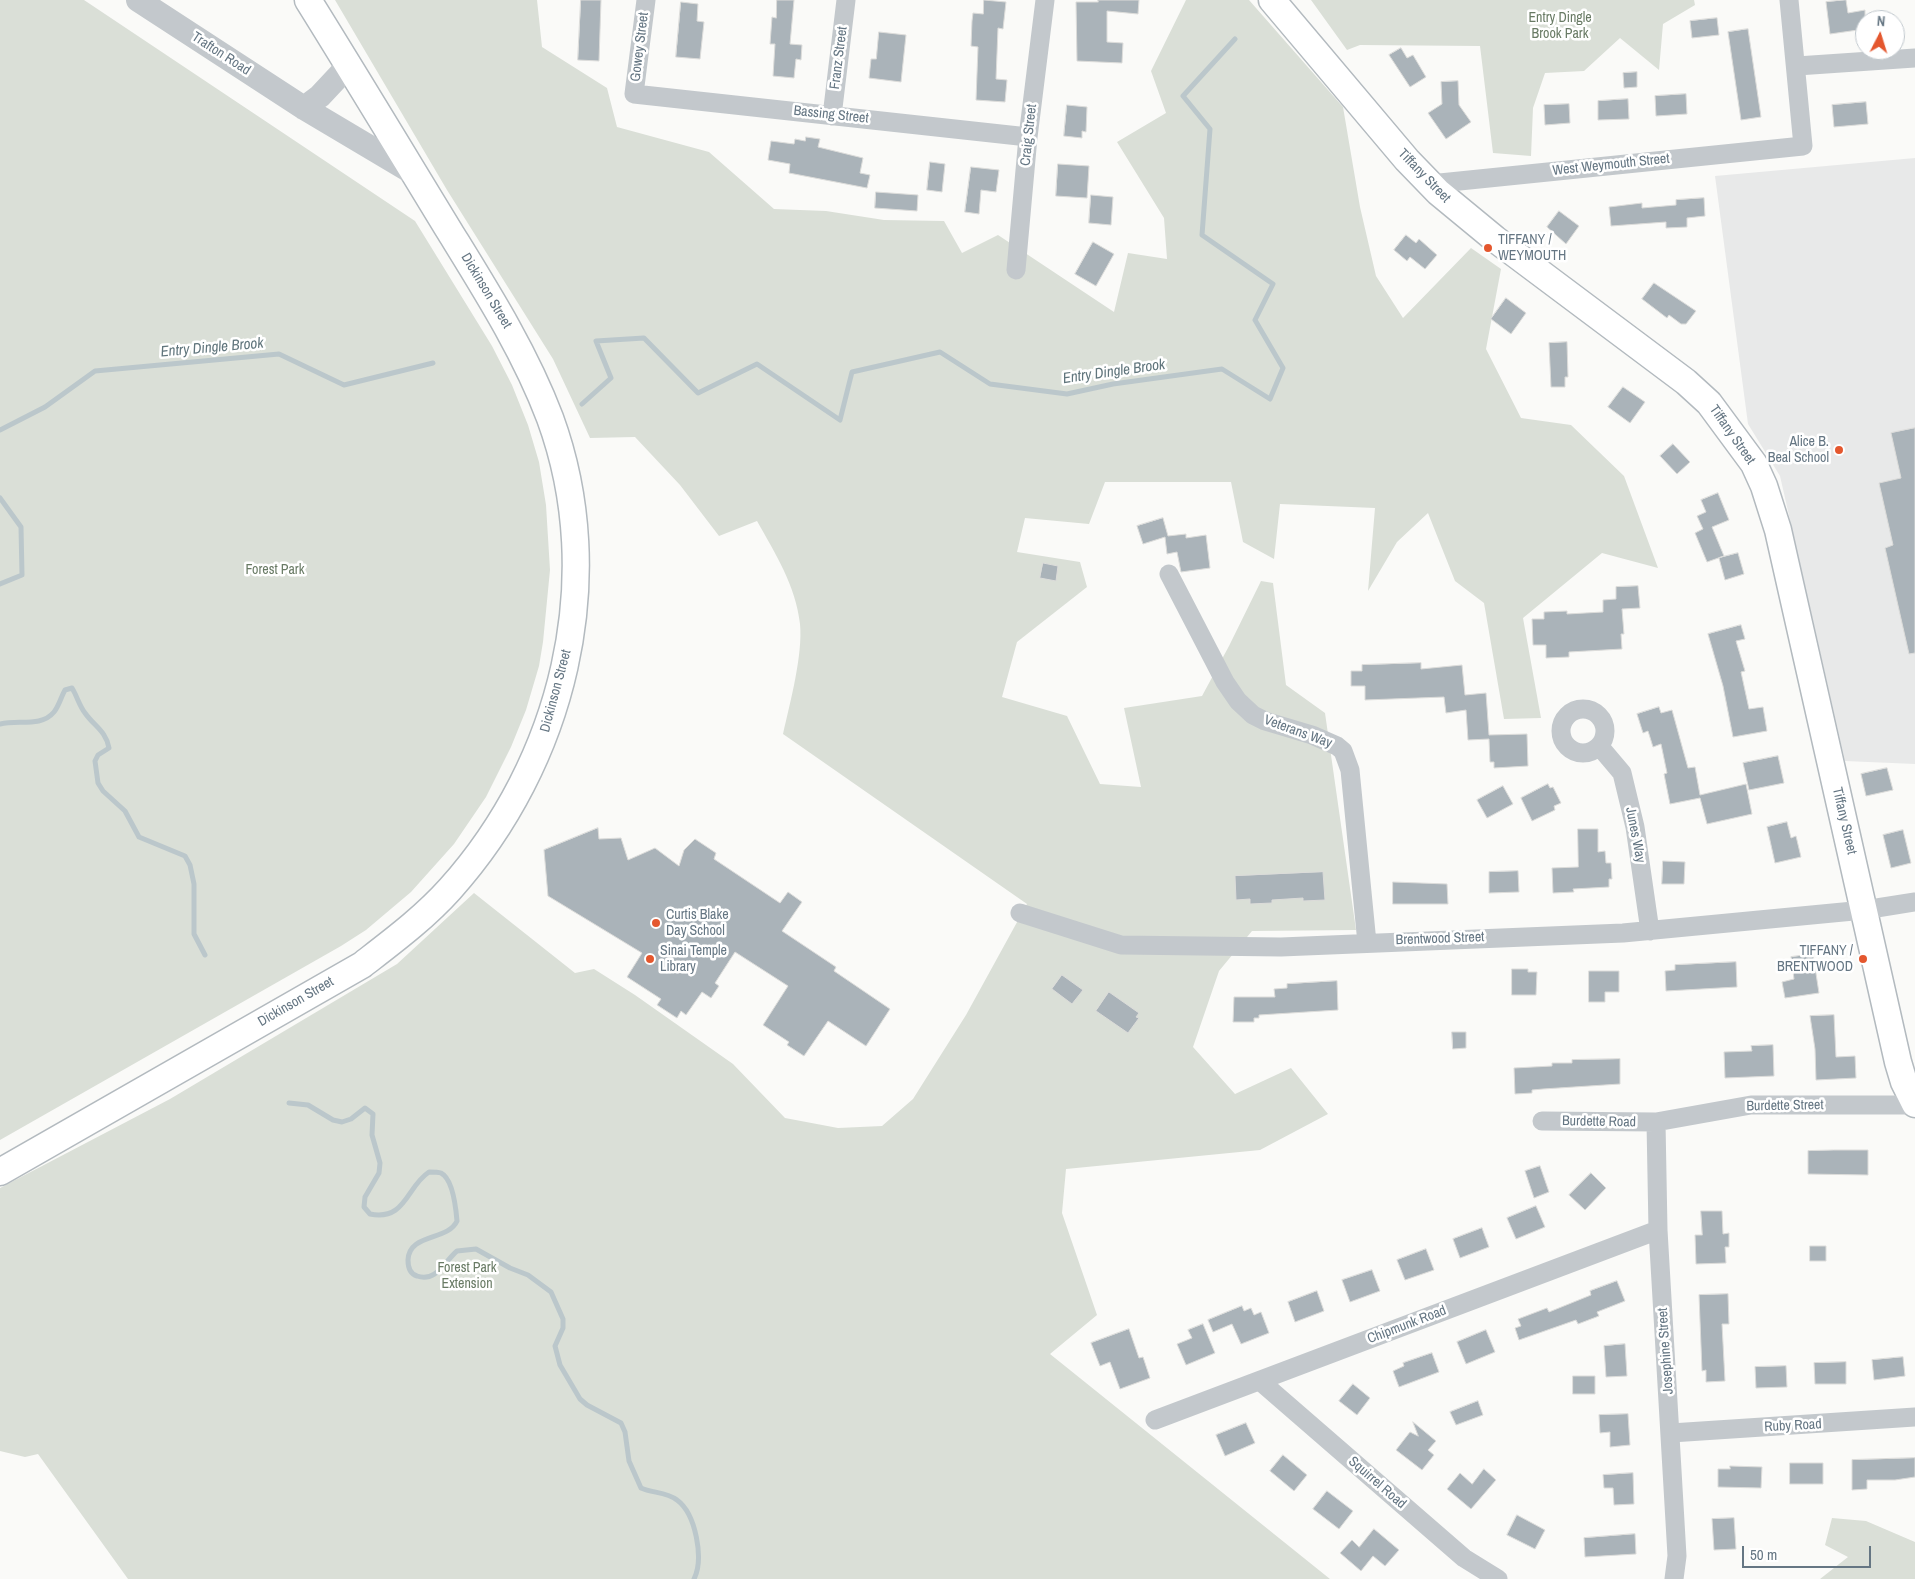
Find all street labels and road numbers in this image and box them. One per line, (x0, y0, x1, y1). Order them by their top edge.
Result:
street label: Gowey Street (627, 11, 653, 83)
street label: Franz Street (827, 26, 851, 90)
street label: Trafton Road (189, 29, 253, 79)
street label: Bassing Street (793, 103, 869, 127)
street label: Craig Street (1017, 103, 1041, 167)
street label: Tiffany Street (1394, 146, 1454, 206)
street label: West Weymouth Street (1552, 150, 1670, 180)
street label: Dickinson Street (457, 250, 515, 332)
street label: Tiffany Street (1705, 402, 1759, 468)
street label: Dickinson Street (537, 648, 575, 734)
street label: Veterans Way (1262, 712, 1334, 752)
street label: Tiffany Street (1828, 786, 1860, 856)
street label: Junes Way (1621, 806, 1649, 864)
street label: Brentwood Street (1395, 929, 1485, 949)
street label: Dickinson Street (255, 974, 337, 1030)
street label: Burdette Street (1746, 1097, 1824, 1115)
street label: Burdette Road (1562, 1113, 1636, 1131)
street label: Chipmunk Road (1365, 1302, 1449, 1348)
street label: Josephine Street (1655, 1307, 1677, 1395)
street label: Ruby Road (1764, 1416, 1822, 1436)
street label: Squirrel Road (1345, 1453, 1409, 1513)

